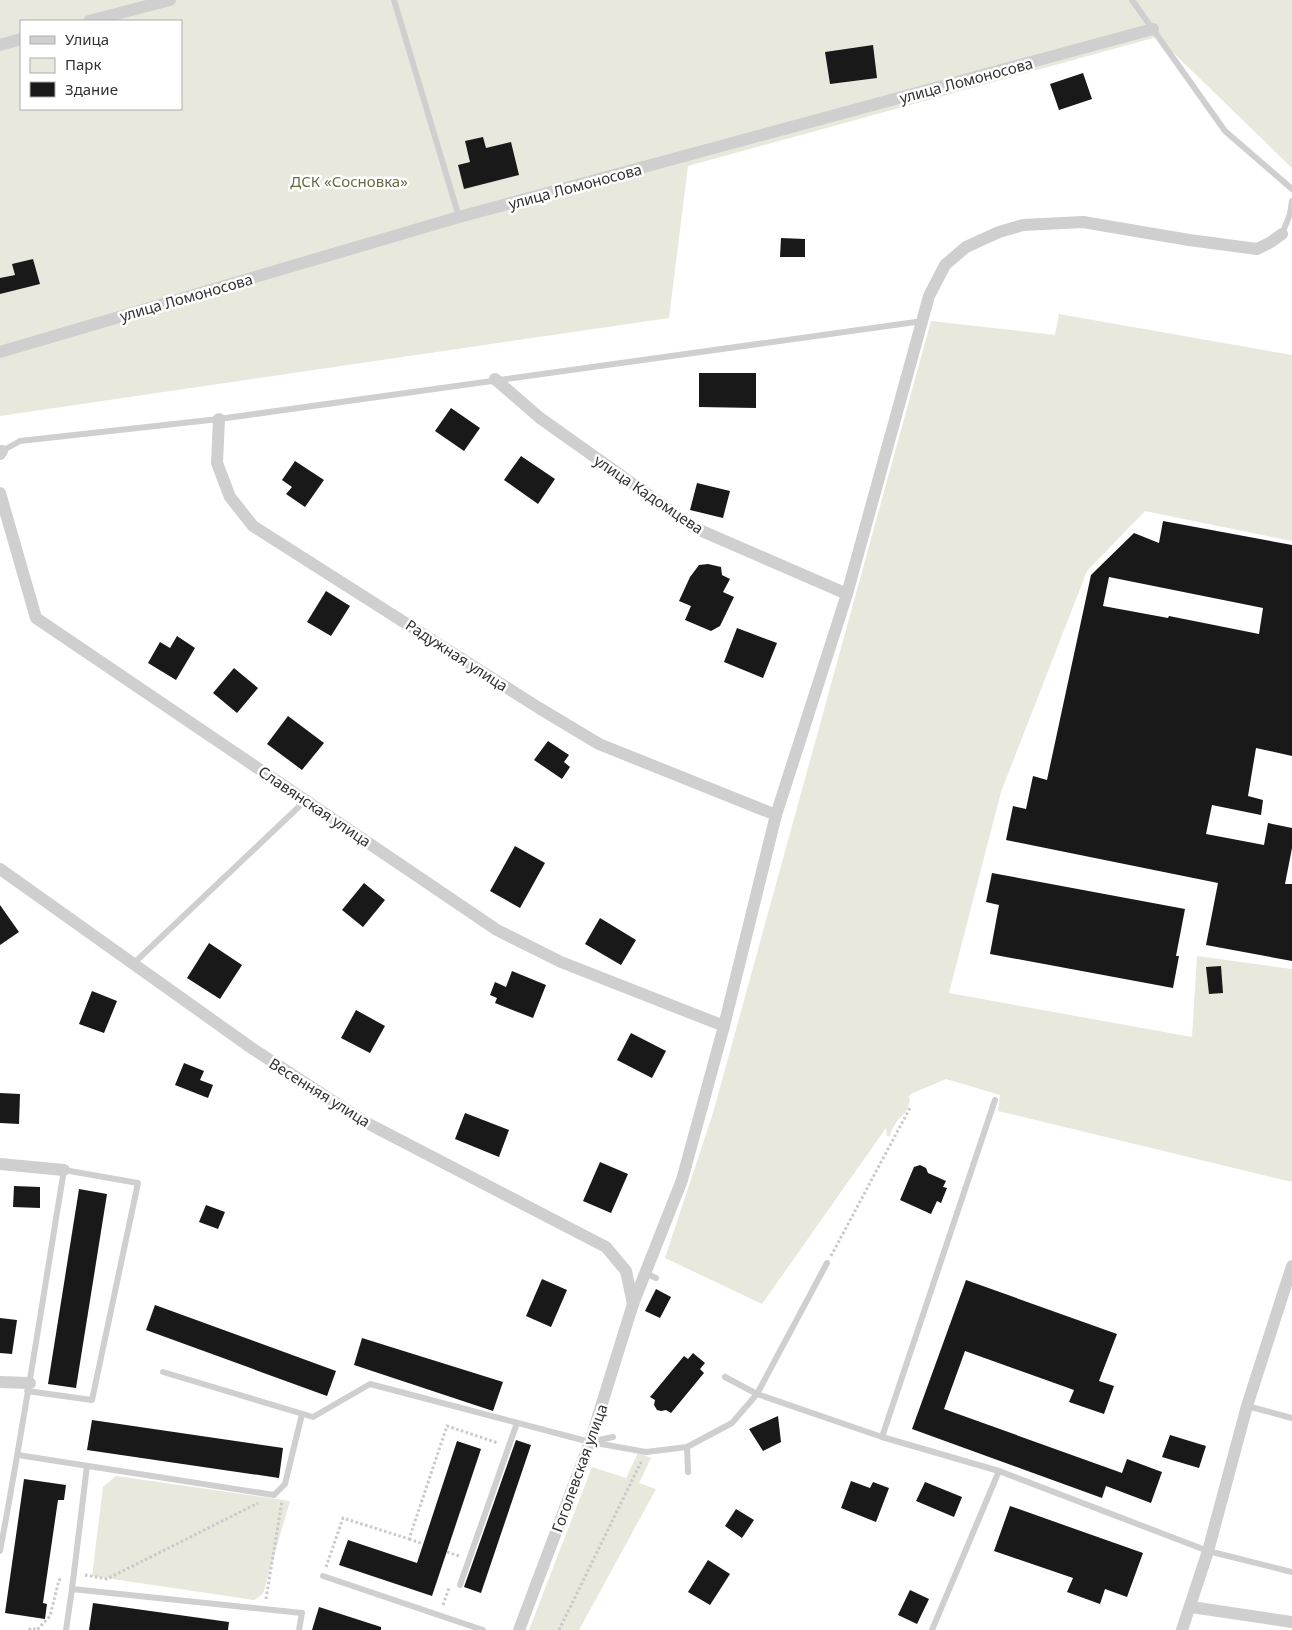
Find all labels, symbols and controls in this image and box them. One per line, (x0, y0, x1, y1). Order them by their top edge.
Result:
legend (20, 20, 182, 110)
text: Улица (65, 29, 109, 49)
street label: улица Ломоносова (897, 53, 1035, 107)
text: Парк (65, 54, 101, 74)
text: Здание (65, 79, 118, 99)
street label: улица Ломоносова (506, 159, 644, 213)
park label: ДСК «Сосновка» (290, 171, 408, 191)
street label: улица Ломоносова (117, 268, 255, 326)
street label: улица Кадомцева (590, 450, 708, 538)
street label: Радужная улица (402, 615, 512, 695)
street label: Славянская улица (255, 761, 375, 851)
street label: Весенняя улица (266, 1053, 374, 1131)
street label: Гоголевская улица (546, 1401, 612, 1535)

